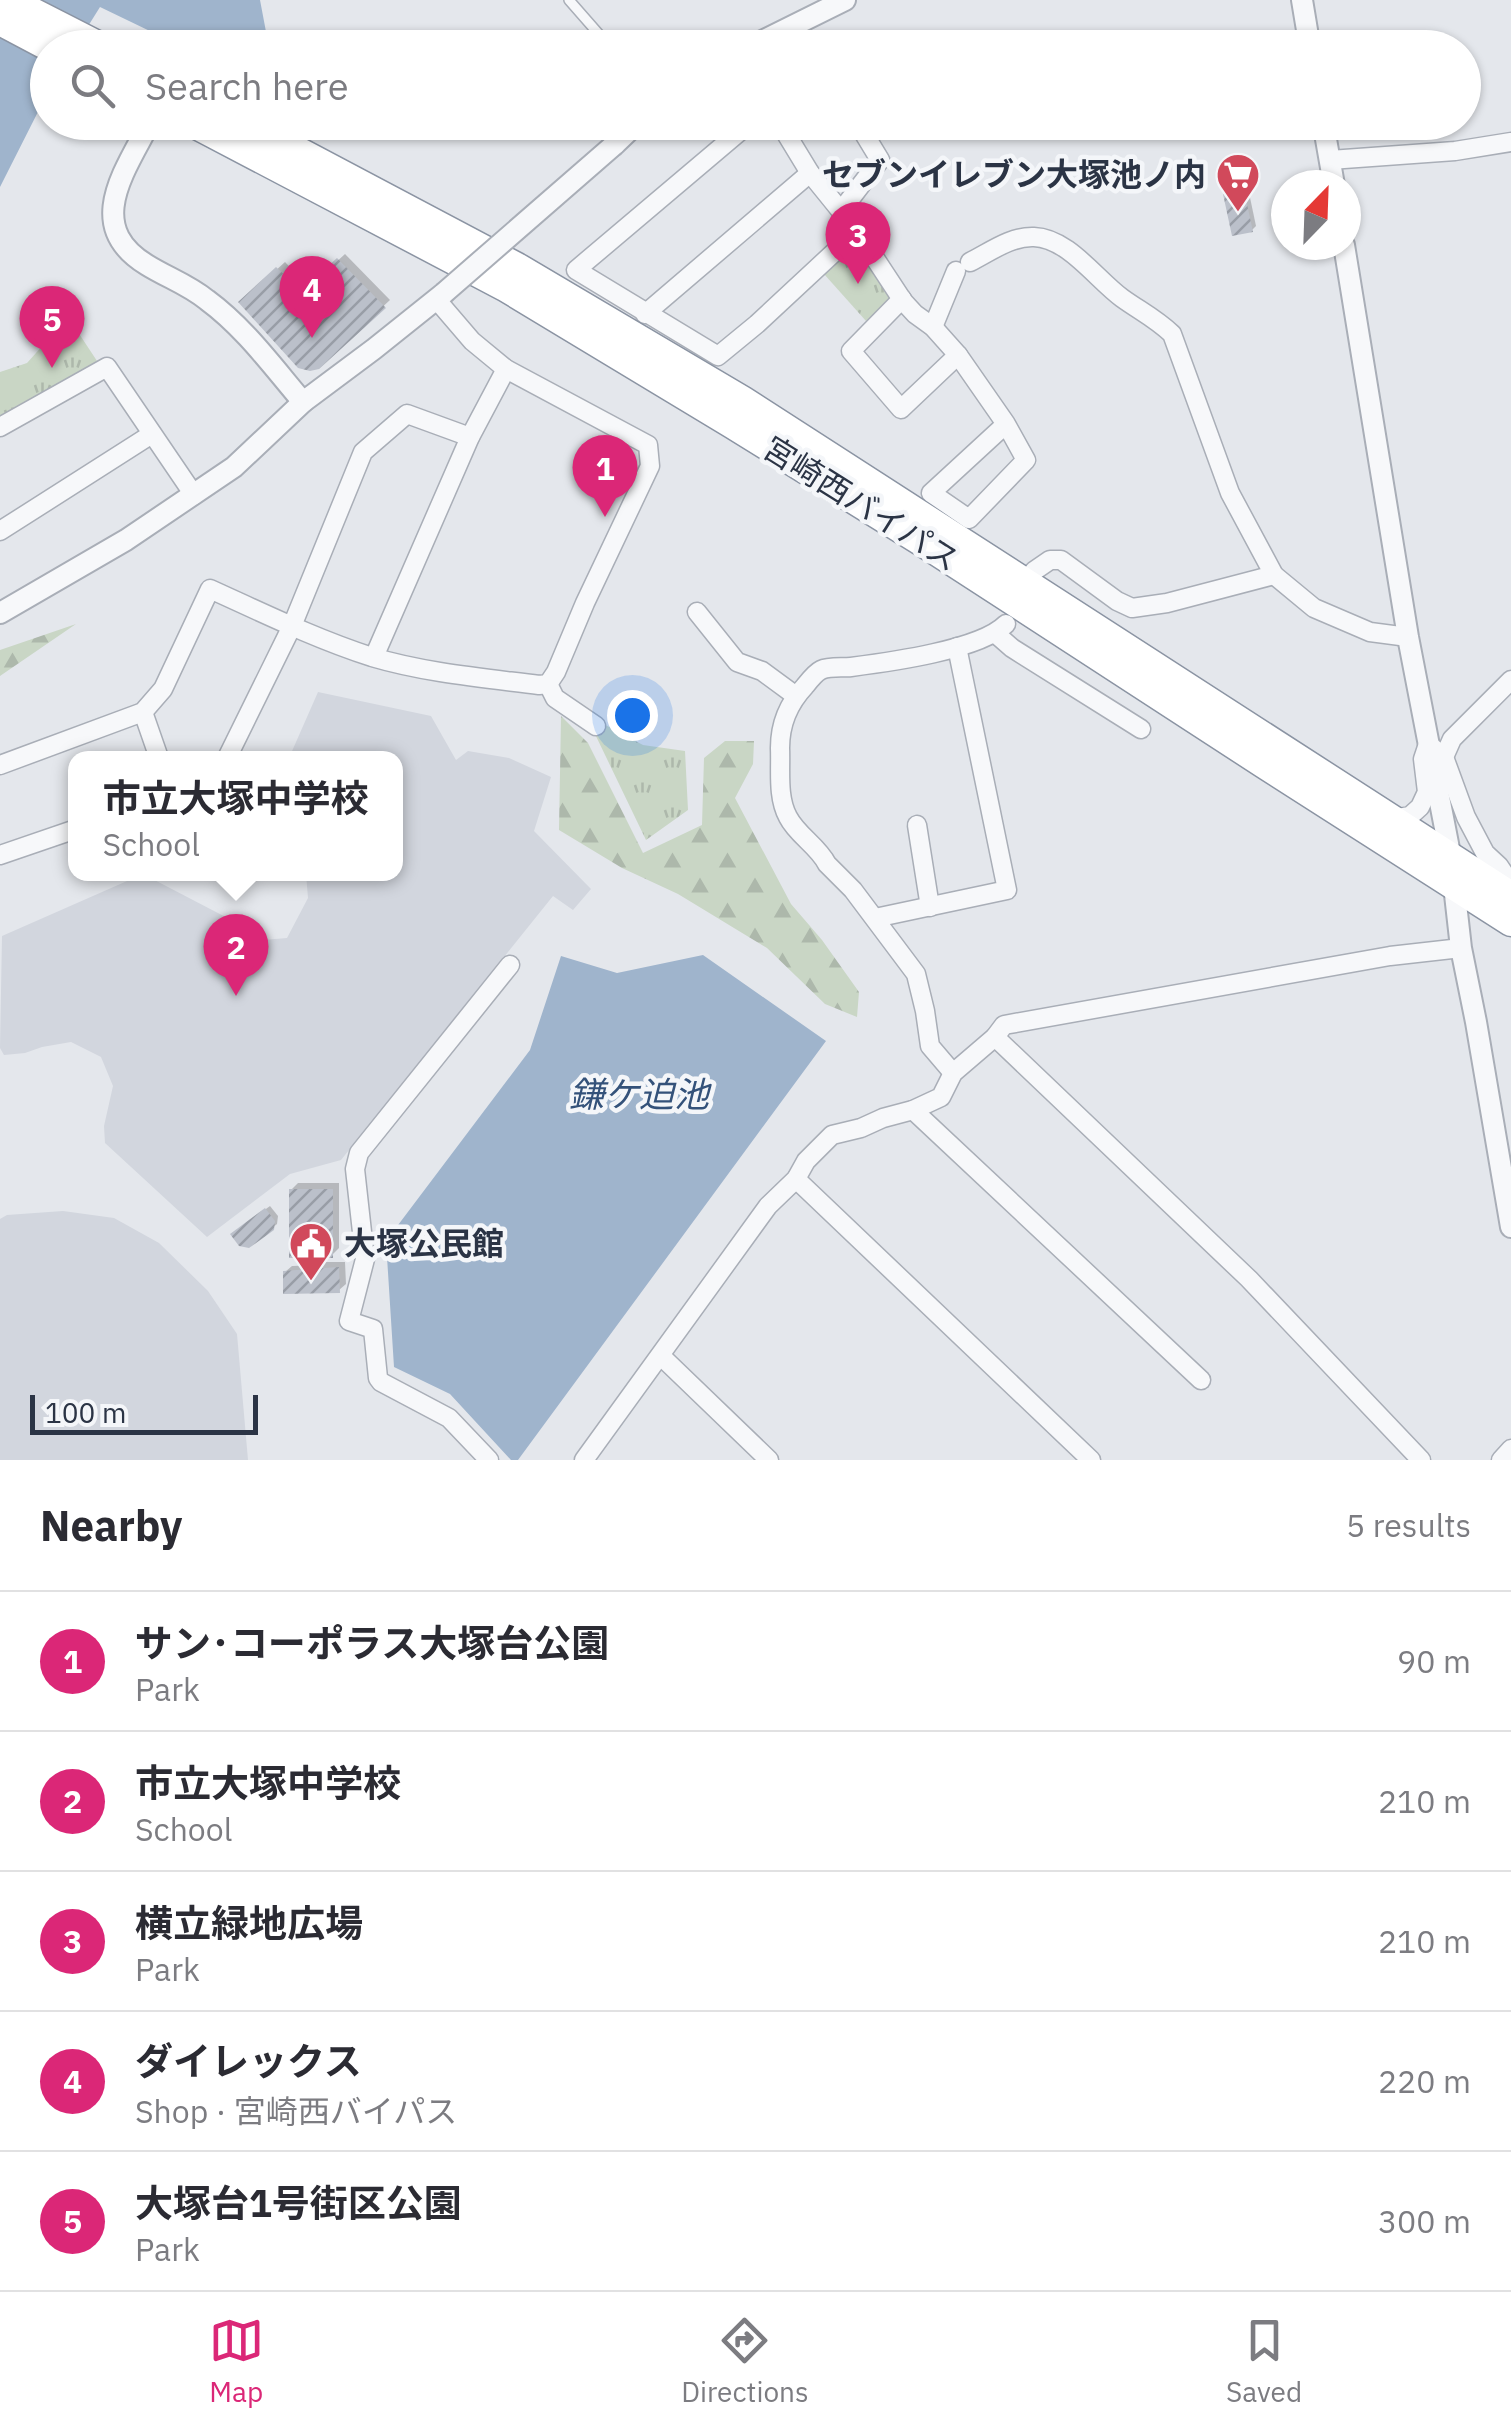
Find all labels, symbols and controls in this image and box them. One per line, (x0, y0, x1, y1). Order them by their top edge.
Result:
search box (30, 30, 1481, 140)
icon: search (65, 58, 120, 113)
text: Search here (145, 61, 349, 110)
supermarket icon: セブンイレブン大塚池ノ内 (1215, 152, 1261, 213)
place label: セブンイレブン大塚池ノ内 (822, 153, 1206, 195)
north arrow (1271, 170, 1361, 260)
pin: 3 (826, 202, 890, 284)
pin: 4 (280, 255, 344, 338)
pin: 5 (20, 286, 84, 368)
street label: 宮崎西バイパス (756, 426, 967, 580)
pin: 1 (572, 434, 638, 517)
your location (607, 690, 658, 741)
popup (68, 751, 403, 881)
text: 市立大塚中学校 (102, 773, 369, 822)
text: School (102, 823, 200, 865)
pin: 2 (204, 914, 268, 996)
water label: 鎌ケ迫池 (569, 1071, 712, 1117)
public building icon: 大塚公民館 (288, 1221, 334, 1282)
place label: 大塚公民館 (344, 1222, 504, 1264)
scale bar (30, 1390, 258, 1434)
text: 100 m (45, 1394, 126, 1431)
text: Nearby (40, 1498, 182, 1553)
text: 5 results (1346, 1504, 1471, 1546)
text: サン･コーポラス大塚台公園 (135, 1618, 609, 1667)
text: 1 (63, 1640, 82, 1682)
text: 90 m (1397, 1640, 1471, 1682)
text: Park (135, 1668, 200, 1710)
text: 市立大塚中学校 (135, 1758, 401, 1807)
text: 2 (63, 1780, 82, 1822)
text: 210 m (1378, 1780, 1471, 1822)
text: School (135, 1808, 232, 1850)
text: 横立緑地広場 (135, 1898, 363, 1947)
text: 3 (63, 1920, 82, 1962)
text: 210 m (1378, 1920, 1471, 1962)
text: Park (135, 1948, 200, 1990)
text: ダイレックス (135, 2036, 362, 2085)
text: 4 (63, 2060, 82, 2102)
text: 220 m (1378, 2060, 1471, 2102)
text: Shop · 宮崎西バイパス (135, 2090, 457, 2132)
text: 大塚台1号街区公園 (135, 2178, 462, 2227)
text: 5 (63, 2200, 82, 2242)
text: 300 m (1378, 2200, 1471, 2242)
text: Park (135, 2228, 200, 2270)
tab: Map (209, 2313, 264, 2410)
tab: Directions (681, 2313, 809, 2410)
tab: Saved (1226, 2313, 1302, 2410)

